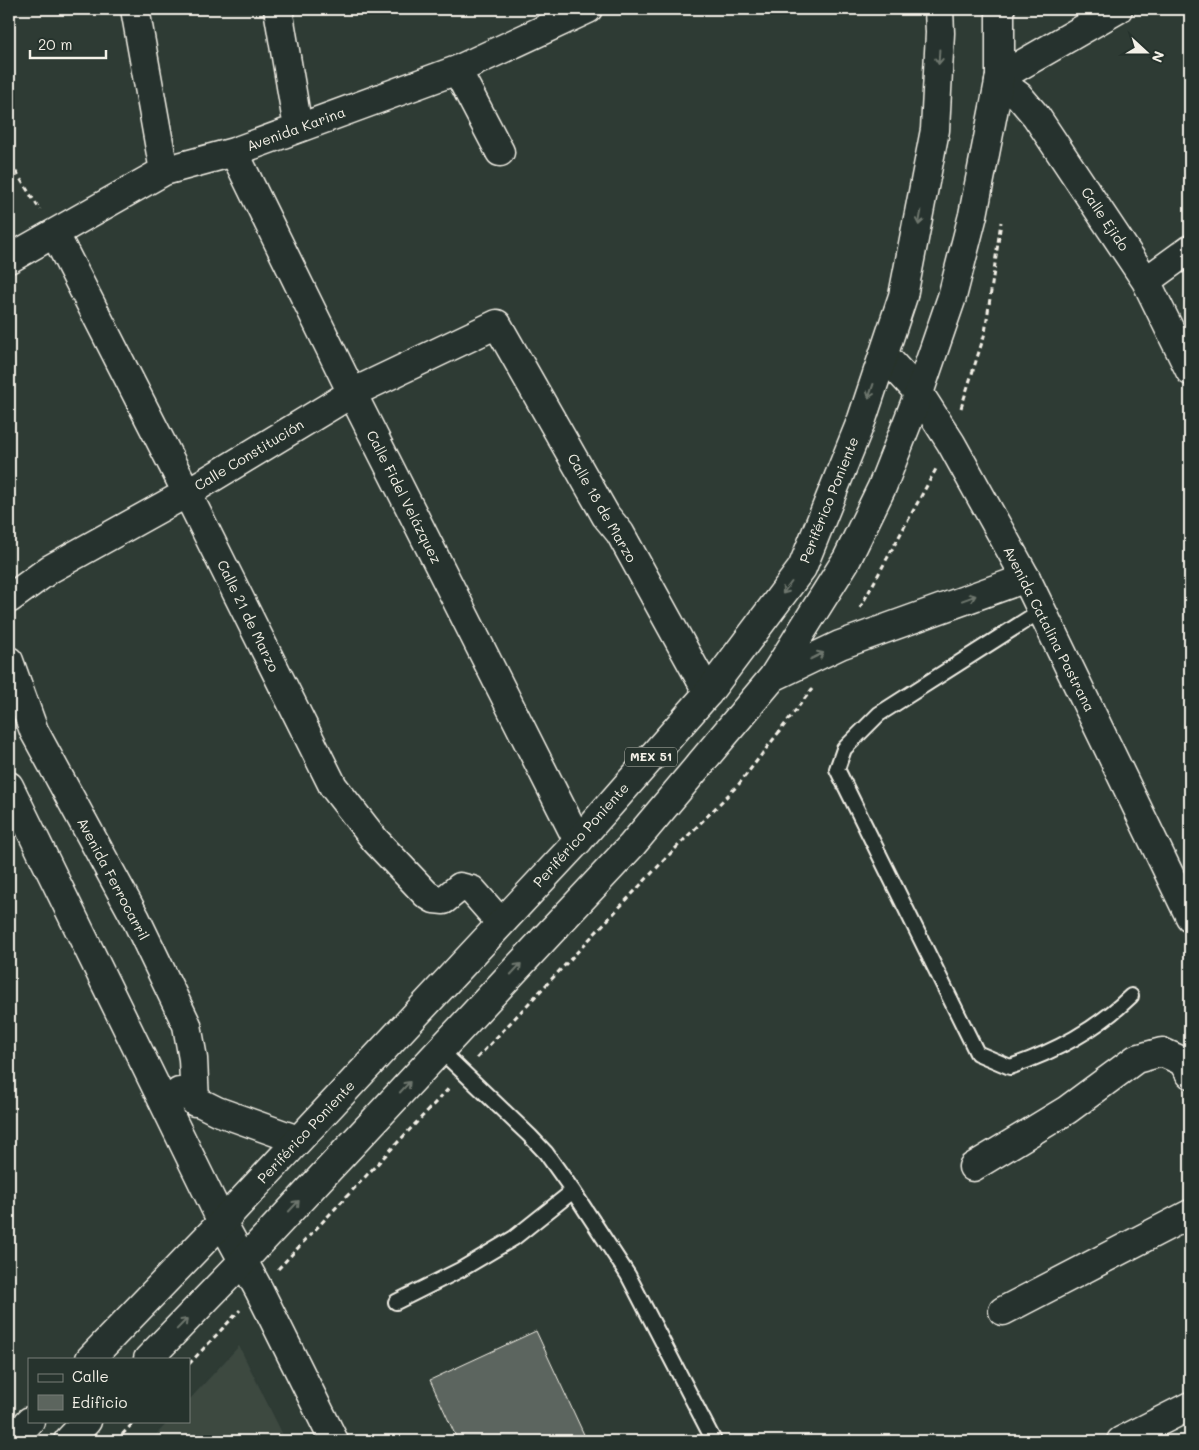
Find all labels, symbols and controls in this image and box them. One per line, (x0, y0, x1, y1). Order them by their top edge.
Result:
scale bar (30, 28, 106, 60)
north arrow (1122, 28, 1172, 78)
text: 20 m (38, 34, 72, 54)
text: N (1148, 48, 1169, 65)
one-way arrow (935, 49, 944, 65)
street label: Avenida Karina (244, 102, 348, 155)
street label: Calle Ejido (1077, 183, 1134, 254)
one-way arrow (914, 210, 924, 226)
one-way arrow (866, 383, 875, 399)
street label: Calle Constitución (190, 414, 307, 495)
street label: Calle Fidel Velázquez (363, 427, 446, 567)
street label: Periférico Poniente (795, 434, 863, 566)
street label: Calle 18 de Marzo (563, 450, 641, 566)
street label: Avenida Catalina Pastrana (999, 543, 1100, 715)
street label: Calle 21 de Marzo (213, 557, 284, 675)
one-way arrow (782, 581, 793, 594)
one-way arrow (961, 593, 976, 602)
one-way arrow (809, 651, 824, 660)
road number: MEX 51 (625, 748, 677, 766)
street label: Periférico Poniente (529, 778, 633, 891)
street label: Avenida Ferrocarril (73, 814, 154, 943)
one-way arrow (510, 962, 522, 975)
street label: Periférico Poniente (253, 1076, 358, 1187)
one-way arrow (399, 1081, 411, 1094)
one-way arrow (288, 1200, 300, 1213)
one-way arrow (176, 1318, 188, 1330)
legend (28, 1358, 190, 1422)
text: Calle (72, 1366, 109, 1386)
text: Edificio (72, 1392, 128, 1412)

